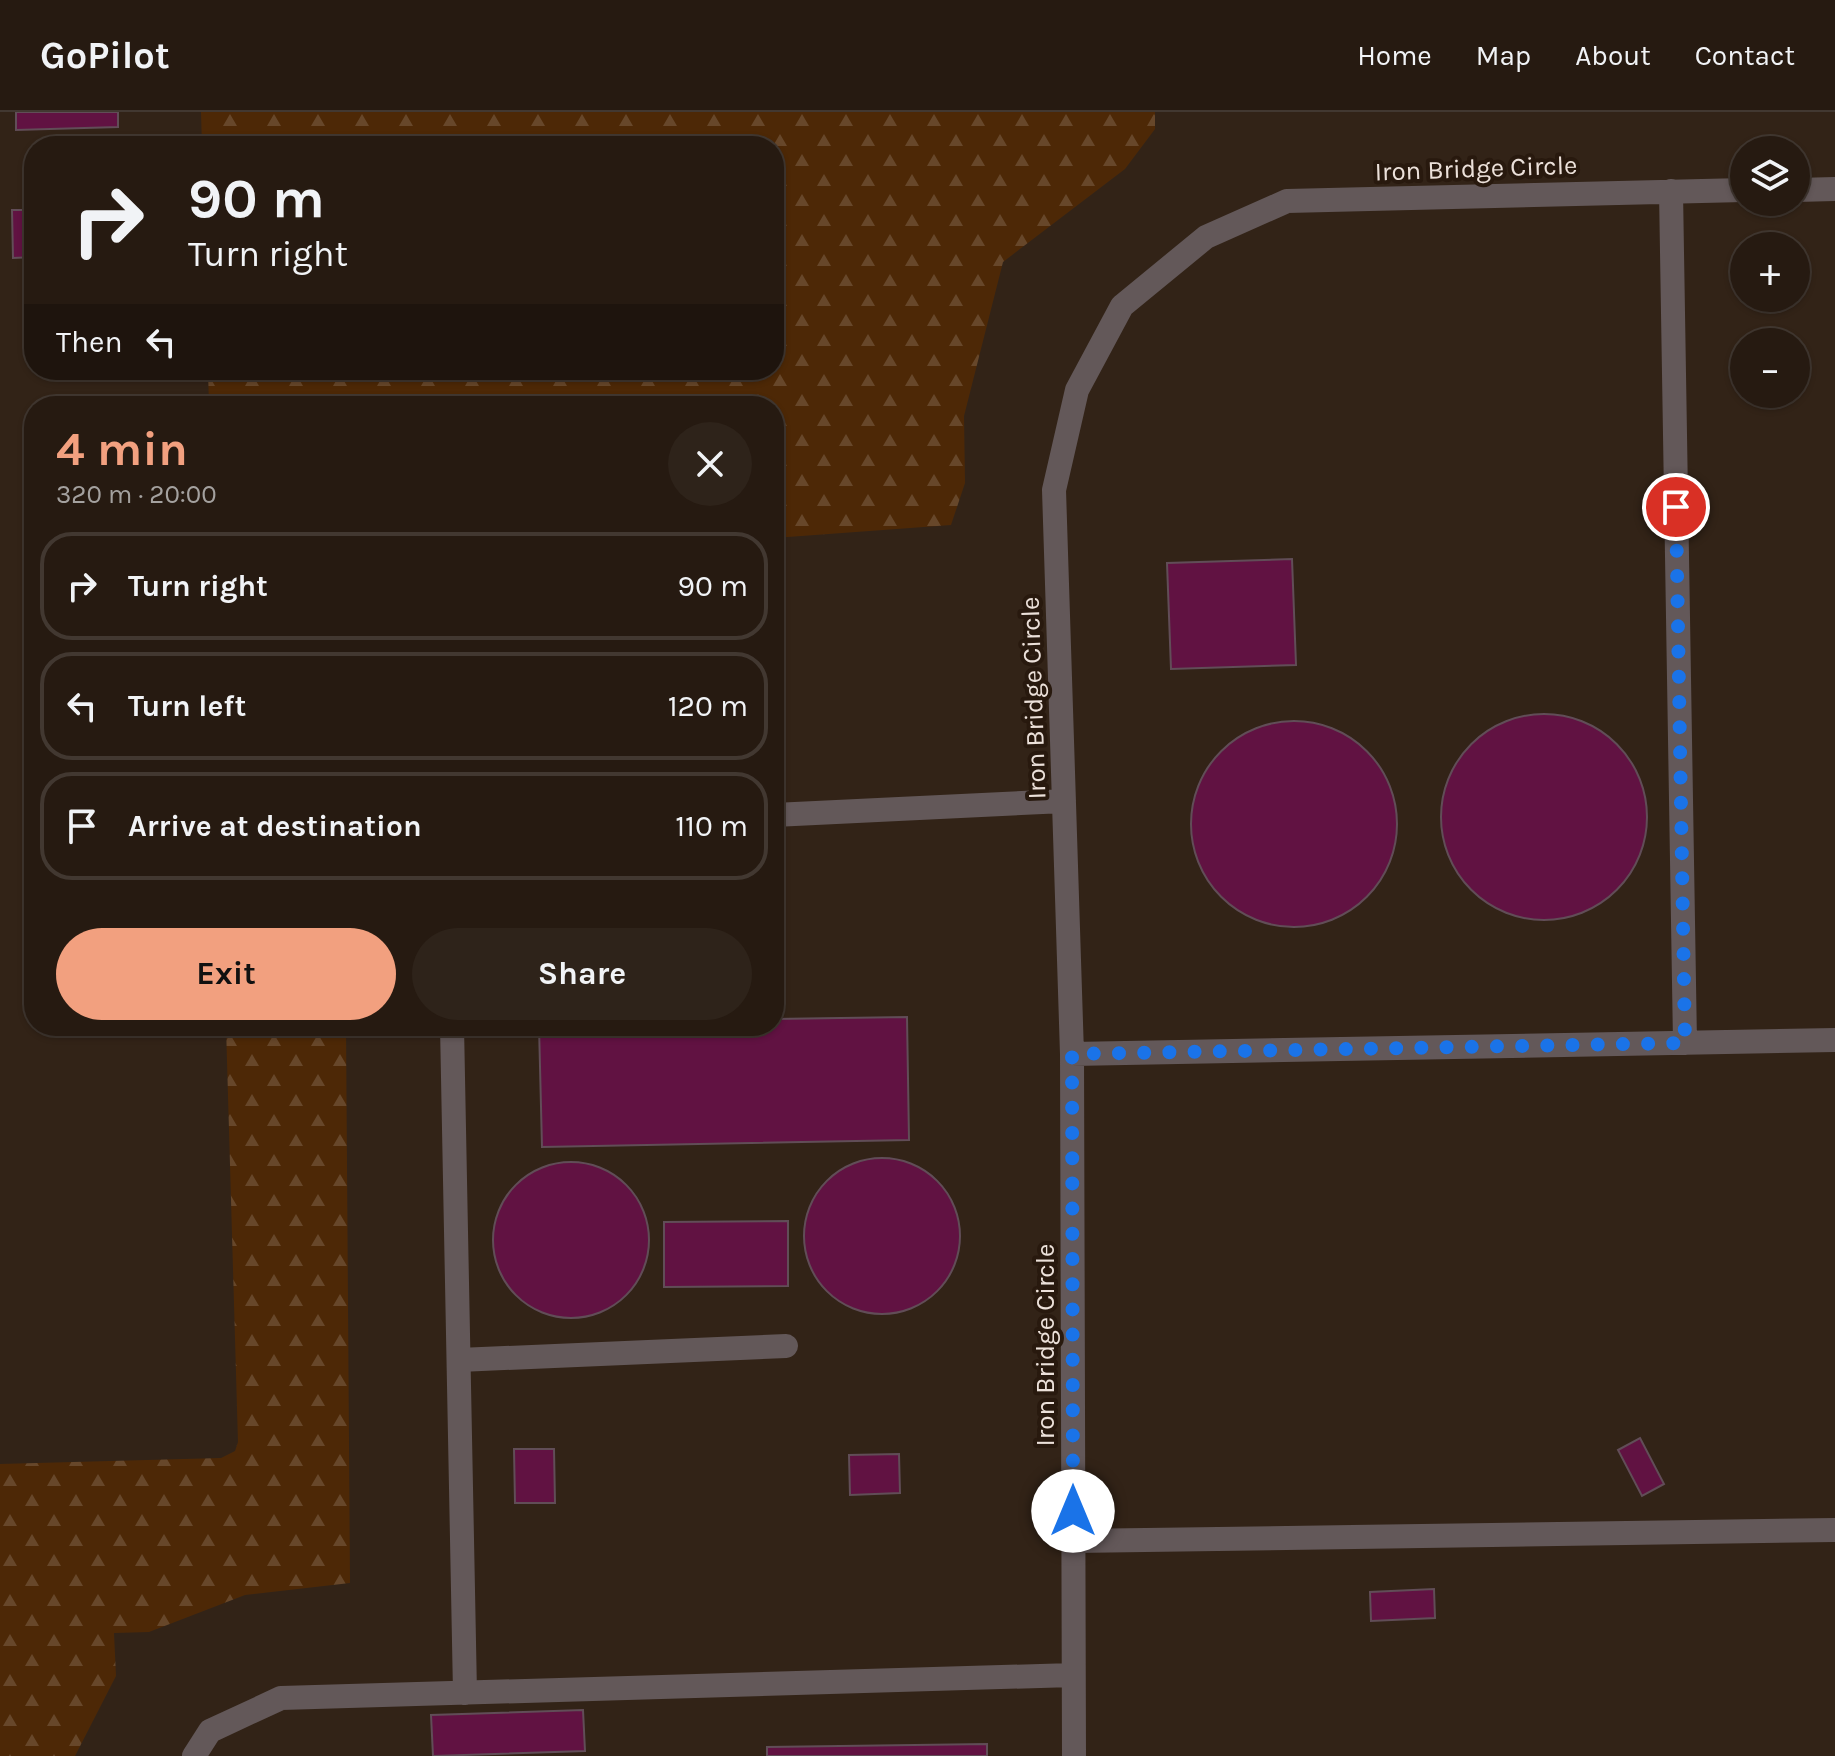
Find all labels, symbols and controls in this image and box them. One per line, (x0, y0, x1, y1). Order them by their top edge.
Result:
text: GoPilot (40, 33, 170, 78)
text: Home (1357, 39, 1432, 72)
text: Map (1476, 39, 1531, 72)
text: About (1575, 39, 1651, 72)
text: Contact (1695, 39, 1795, 72)
map controls (1730, 136, 1810, 408)
button: layers (1730, 136, 1810, 216)
street label: Iron Bridge Circle (1374, 149, 1578, 188)
text: 90 m (188, 166, 325, 231)
icon: right (56, 168, 160, 272)
button: + (1730, 232, 1810, 312)
text: Turn right (188, 233, 348, 275)
icon: left (139, 320, 183, 364)
text: Then (56, 324, 123, 360)
button: − (1730, 328, 1810, 408)
text: 4 min (56, 421, 188, 477)
button: close (668, 422, 752, 506)
pin (1642, 473, 1710, 541)
text: 320 m · 20:00 (56, 479, 217, 510)
icon: arrive (1654, 485, 1698, 529)
icon: right (60, 564, 104, 608)
text: Turn right (128, 568, 268, 604)
text: 90 m (678, 568, 748, 604)
street label: Iron Bridge Circle (1014, 596, 1053, 800)
icon: left (60, 684, 104, 728)
text: Turn left (128, 688, 246, 724)
text: 120 m (668, 688, 748, 724)
icon: arrive (60, 804, 104, 848)
text: Arrive at destination (128, 808, 422, 844)
text: 110 m (675, 808, 748, 844)
button: Exit (56, 928, 396, 1020)
button: Share (412, 928, 752, 1020)
street label: Iron Bridge Circle (1030, 1244, 1061, 1446)
position arrow (1031, 1469, 1115, 1553)

